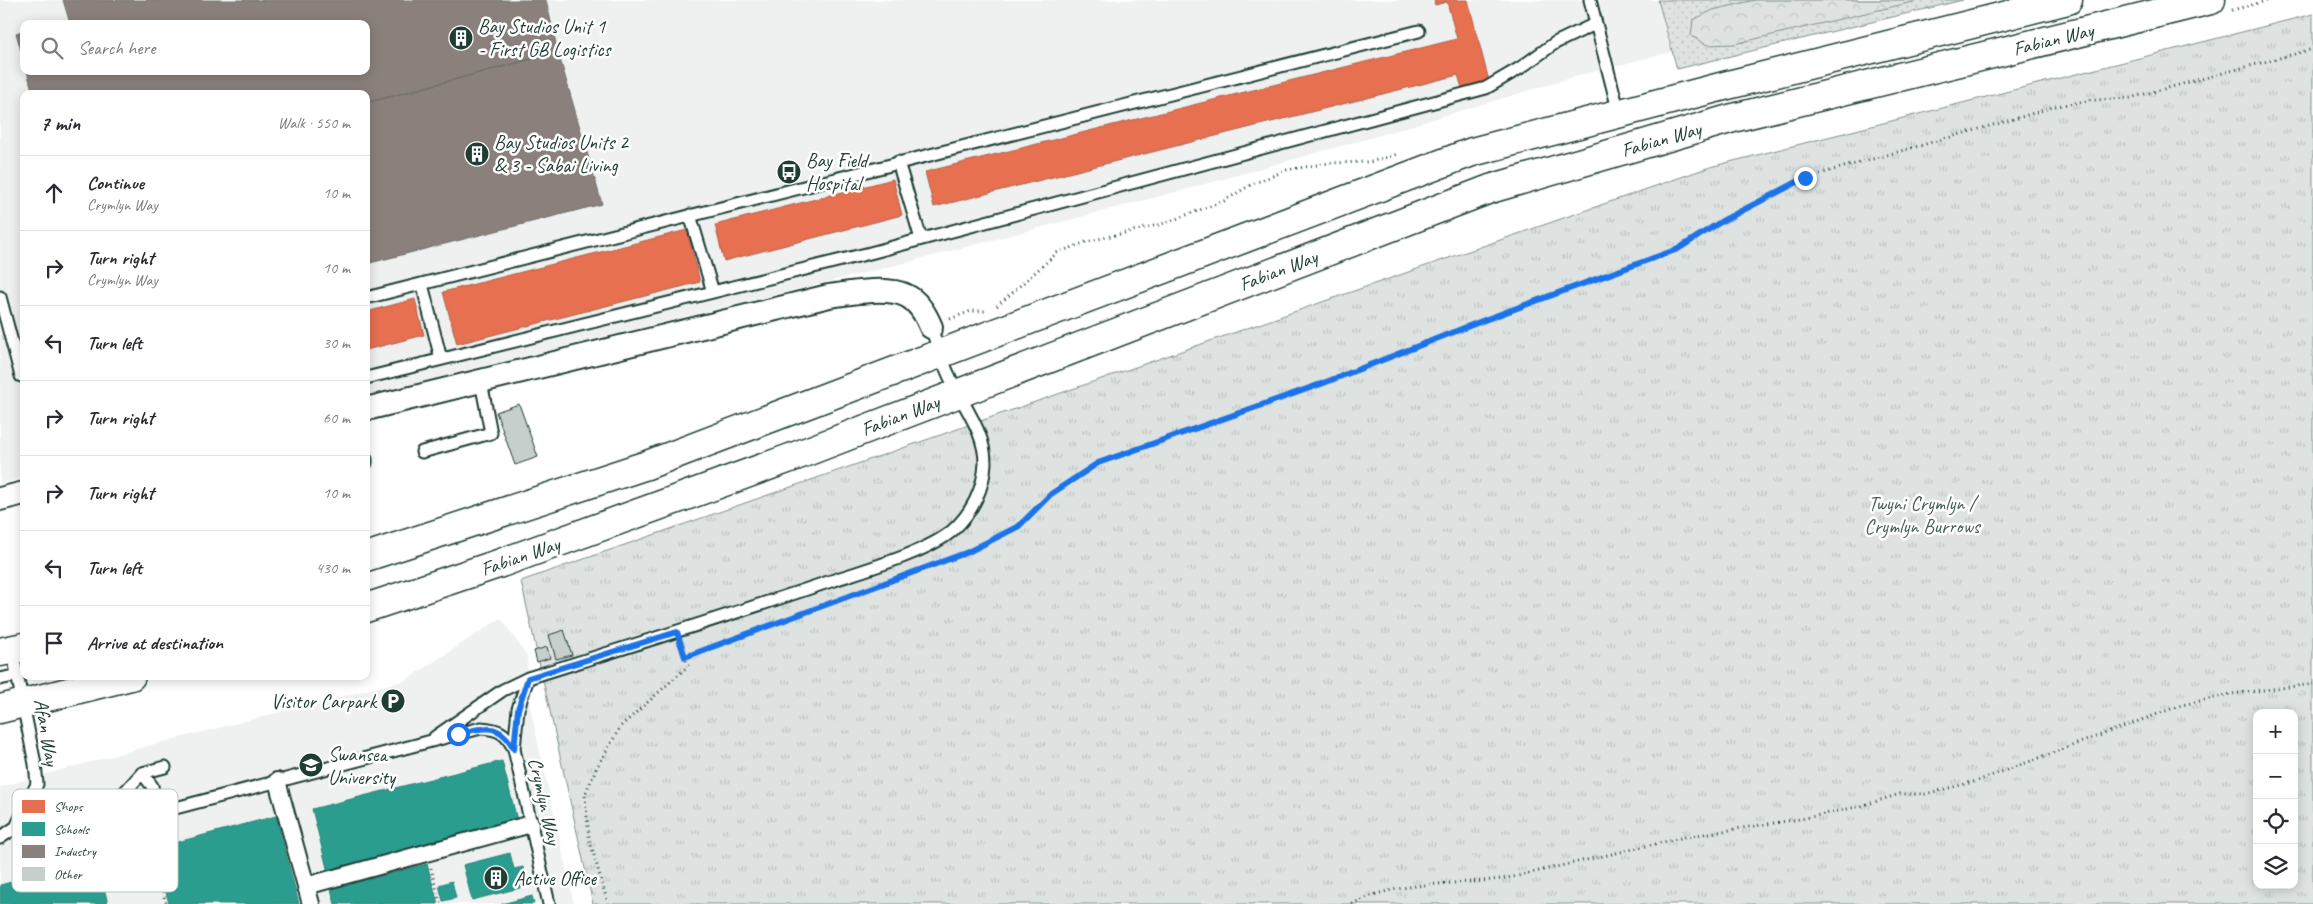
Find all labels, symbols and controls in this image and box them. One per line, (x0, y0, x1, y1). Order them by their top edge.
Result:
place label: Bay Studios Unit 1 - First GB Logistics (478, 14, 613, 62)
street label: Fabian Way (2010, 17, 2098, 61)
search box (20, 20, 370, 75)
building icon: Bay Studios Unit 1 - First GB Logistics (448, 25, 474, 51)
icon: search (38, 34, 66, 62)
text: Search here (78, 36, 155, 60)
text: 7 min (40, 110, 80, 136)
text: Walk · 550 m (278, 113, 350, 133)
street label: Fabian Way (1618, 116, 1706, 163)
place label: Bay Studios Units 2 & 3 - Sabai Living (494, 130, 630, 178)
building icon: Bay Studios Units 2 & 3 - Sabai Living (464, 141, 490, 167)
place label: Bay Field Hospital (806, 148, 870, 196)
bus stop icon: Bay Field Hospital (776, 159, 802, 185)
route end (1794, 167, 1817, 190)
text: Continue (87, 171, 144, 195)
icon: ahead (40, 179, 68, 207)
text: 10 m (323, 183, 350, 203)
text: Crymlyn Way (87, 195, 158, 215)
street label: Fabian Way (1236, 243, 1323, 297)
text: Turn right (87, 246, 154, 270)
icon: right (40, 254, 68, 282)
text: 10 m (323, 258, 350, 278)
text: Crymlyn Way (87, 270, 158, 290)
icon: left (40, 329, 68, 357)
text: Turn left (87, 331, 142, 355)
text: 30 m (323, 333, 350, 353)
street label: Fabian Way (858, 388, 945, 442)
icon: right (40, 404, 68, 432)
text: Turn right (87, 406, 154, 430)
text: 60 m (323, 408, 350, 428)
icon: right (40, 479, 68, 507)
text: Turn right (87, 481, 154, 505)
text: 10 m (323, 483, 350, 503)
park label: Twyni Crymlyn / Crymlyn Burrows (1864, 491, 1982, 539)
street label: Fabian Way (477, 531, 565, 582)
icon: left (40, 554, 68, 582)
text: Turn left (87, 556, 142, 580)
text: 430 m (316, 558, 350, 578)
icon: arrive (40, 629, 68, 657)
text: Arrive at destination (87, 631, 223, 655)
parking icon: Visitor Carpark (380, 688, 406, 714)
place label: Visitor Carpark (271, 689, 378, 714)
street label: Afan Way (28, 697, 65, 770)
map controls (2253, 709, 2298, 889)
button: + (2253, 709, 2298, 754)
route start (447, 723, 470, 746)
place label: Swansea University (328, 742, 397, 790)
school or university icon: Swansea University (298, 752, 324, 778)
button: − (2253, 754, 2298, 799)
street label: Crymlyn Way (522, 755, 567, 849)
legend (12, 789, 178, 892)
text: Shops (54, 798, 84, 815)
button: locate (2253, 799, 2298, 844)
text: Schools (54, 821, 90, 838)
text: Industry (54, 843, 97, 860)
button: layers (2253, 844, 2298, 889)
building icon: Active Office (483, 865, 509, 891)
text: Other (54, 866, 83, 883)
place label: Active Office (514, 866, 598, 891)

